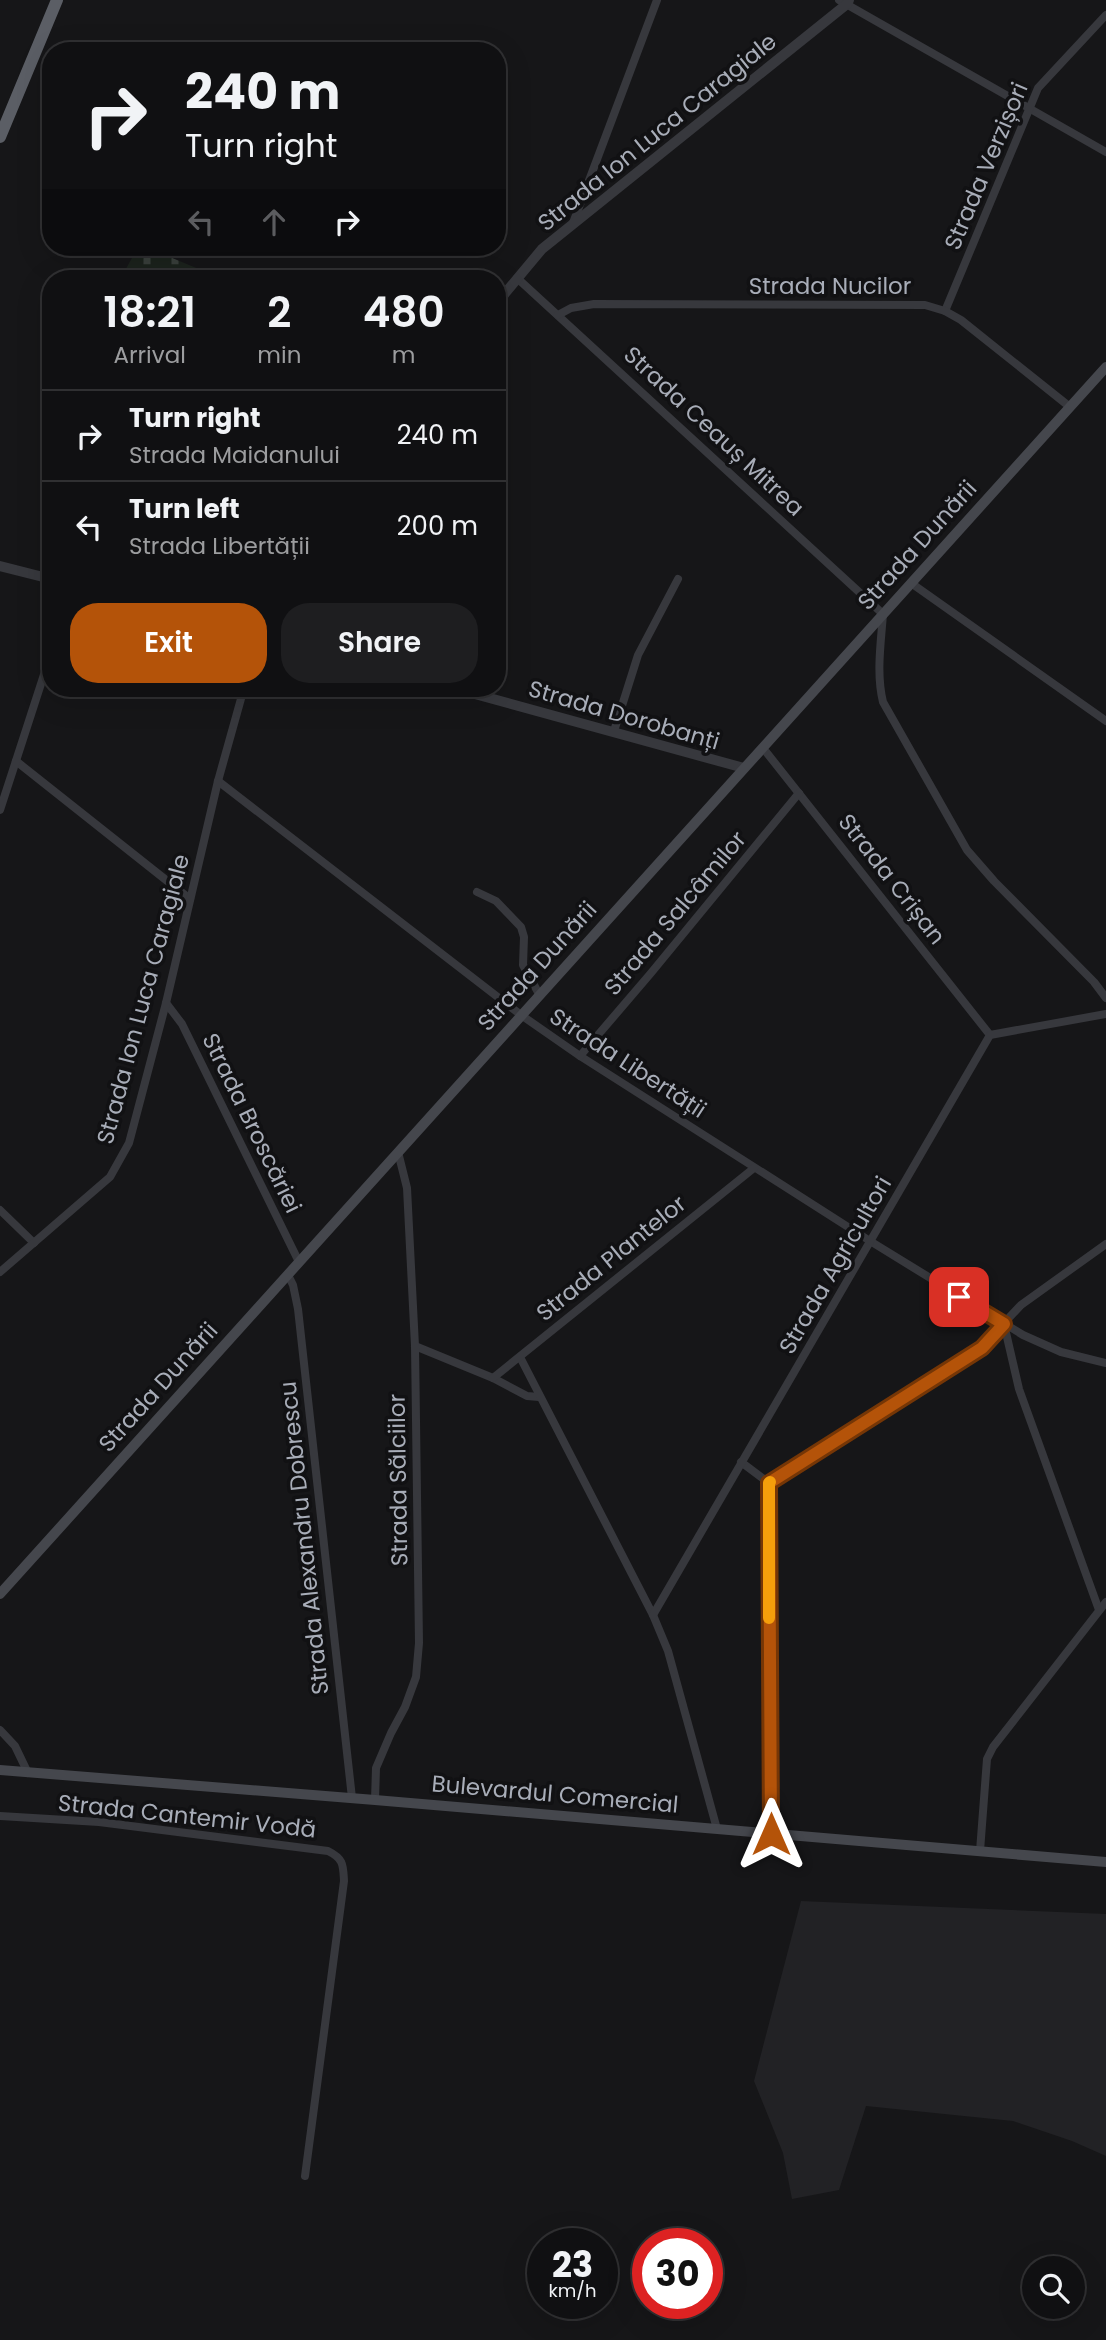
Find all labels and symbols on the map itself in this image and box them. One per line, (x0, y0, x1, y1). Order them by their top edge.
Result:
street label: Strada Ion Luca Caragiale (531, 26, 783, 238)
street label: Strada Verzișori (936, 77, 1036, 255)
street label: Strada Nucilor (749, 270, 911, 302)
street label: Strada Ceauș Mitrea (617, 339, 811, 523)
street label: Strada Dunării (850, 473, 984, 617)
street label: Strada Dorobanți (525, 672, 723, 758)
street label: Strada Crișan (831, 807, 953, 951)
street label: Strada Salcâmilor (597, 824, 753, 1002)
street label: Strada Ion Luca Caragiale (89, 851, 197, 1147)
street label: Strada Dunării (470, 894, 604, 1038)
street label: Strada Libertății (543, 1000, 713, 1126)
street label: Strada Broscăriei (195, 1028, 309, 1218)
street label: Strada Agricultori (771, 1170, 899, 1360)
street label: Strada Plantelor (529, 1188, 693, 1328)
pin (929, 1267, 989, 1327)
street label: Strada Dunării (91, 1315, 225, 1459)
street label: Strada Alexandru Dobrescu (272, 1380, 336, 1696)
street label: Strada Sălciilor (380, 1394, 416, 1566)
street label: Bulevardul Comercial (430, 1767, 680, 1821)
street label: Strada Cantemir Vodă (56, 1787, 318, 1845)
position arrow (734, 1797, 808, 1871)
speed limit sign: 30 (632, 2228, 723, 2319)

